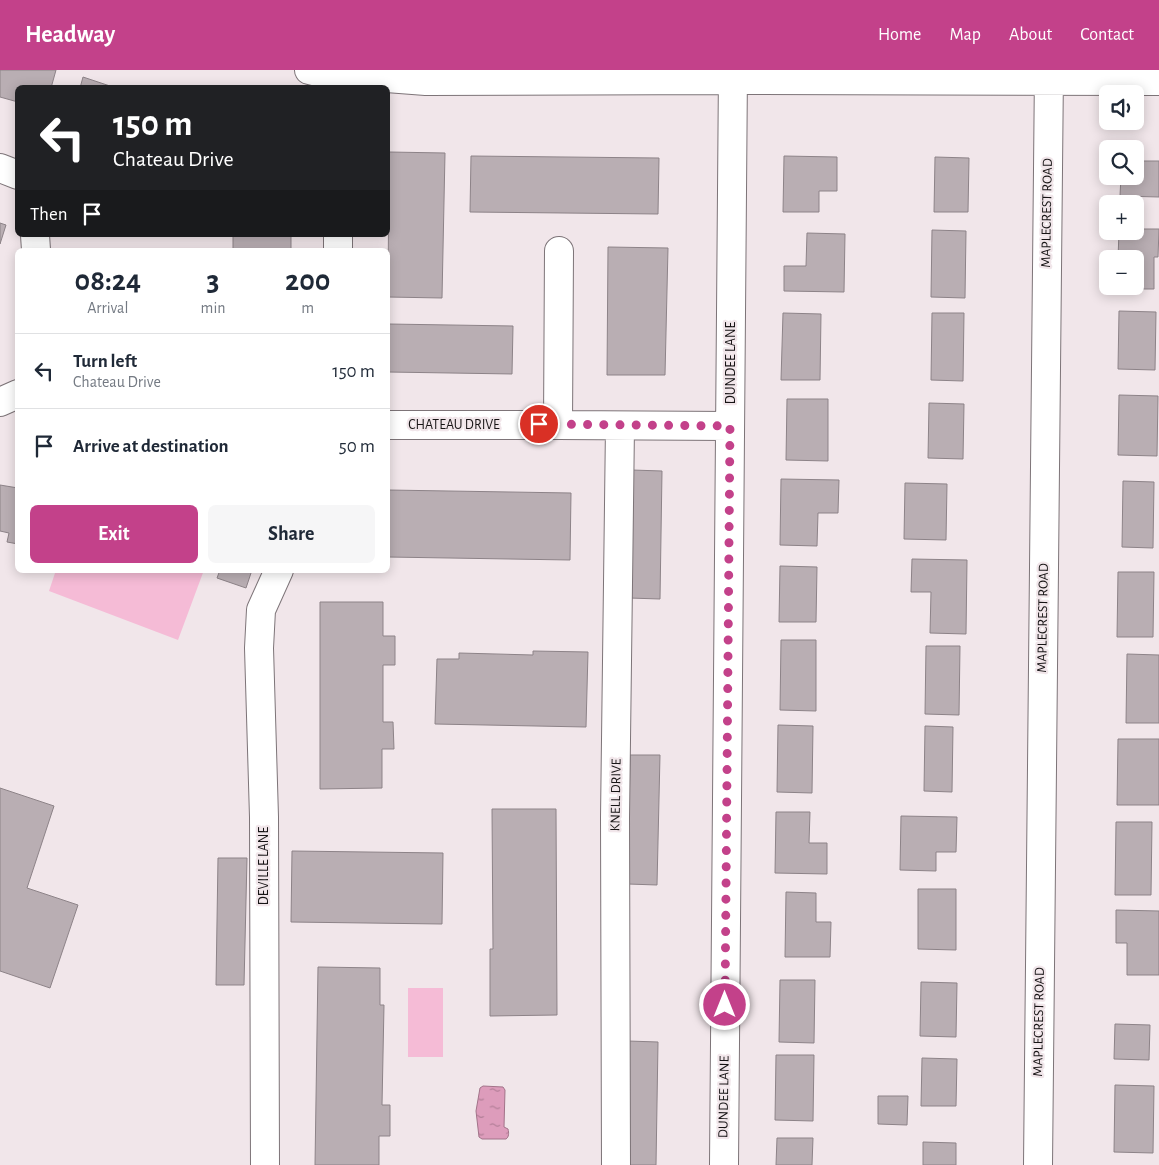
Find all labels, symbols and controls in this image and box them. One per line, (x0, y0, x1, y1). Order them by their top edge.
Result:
text: Headway (25, 23, 115, 47)
text: Home (878, 26, 921, 44)
text: Map (949, 26, 981, 44)
text: About (1009, 26, 1052, 44)
text: Contact (1080, 26, 1134, 44)
map controls (1099, 85, 1144, 295)
button: sound (1099, 85, 1144, 130)
icon: left (30, 105, 95, 170)
text: 150 m (113, 107, 193, 142)
button: search (1099, 140, 1144, 185)
text: Chateau Drive (113, 148, 234, 170)
street label: MAPLECREST ROAD (1039, 158, 1055, 268)
button: + (1099, 195, 1144, 240)
icon: arrive (78, 200, 106, 228)
text: Then (30, 205, 68, 224)
button: − (1099, 250, 1144, 295)
text: 08:24 (75, 266, 141, 296)
text: 3 (207, 266, 220, 296)
text: 200 (285, 266, 330, 296)
text: Arrival (87, 300, 128, 316)
text: min (201, 300, 226, 316)
text: m (301, 300, 314, 316)
street label: DUNDEE LANE (724, 322, 738, 404)
text: Turn left (73, 352, 137, 371)
icon: left (30, 357, 58, 385)
text: 150 m (332, 362, 375, 381)
text: Chateau Drive (73, 374, 161, 390)
pin (518, 403, 560, 445)
icon: arrive (525, 410, 553, 438)
street label: CHATEAU DRIVE (408, 418, 500, 432)
icon: arrive (30, 432, 58, 460)
text: Arrive at destination (73, 437, 229, 456)
text: 50 m (339, 437, 375, 456)
button: Exit (30, 505, 198, 563)
button: Share (208, 505, 375, 563)
street label: MAPLECREST ROAD (1035, 563, 1051, 673)
street label: KNELL DRIVE (608, 758, 624, 832)
street label: DEVILLE LANE (257, 827, 271, 905)
street label: MAPLECREST ROAD (1031, 967, 1047, 1077)
position arrow (698, 978, 750, 1030)
street label: DUNDEE LANE (716, 1055, 732, 1138)

